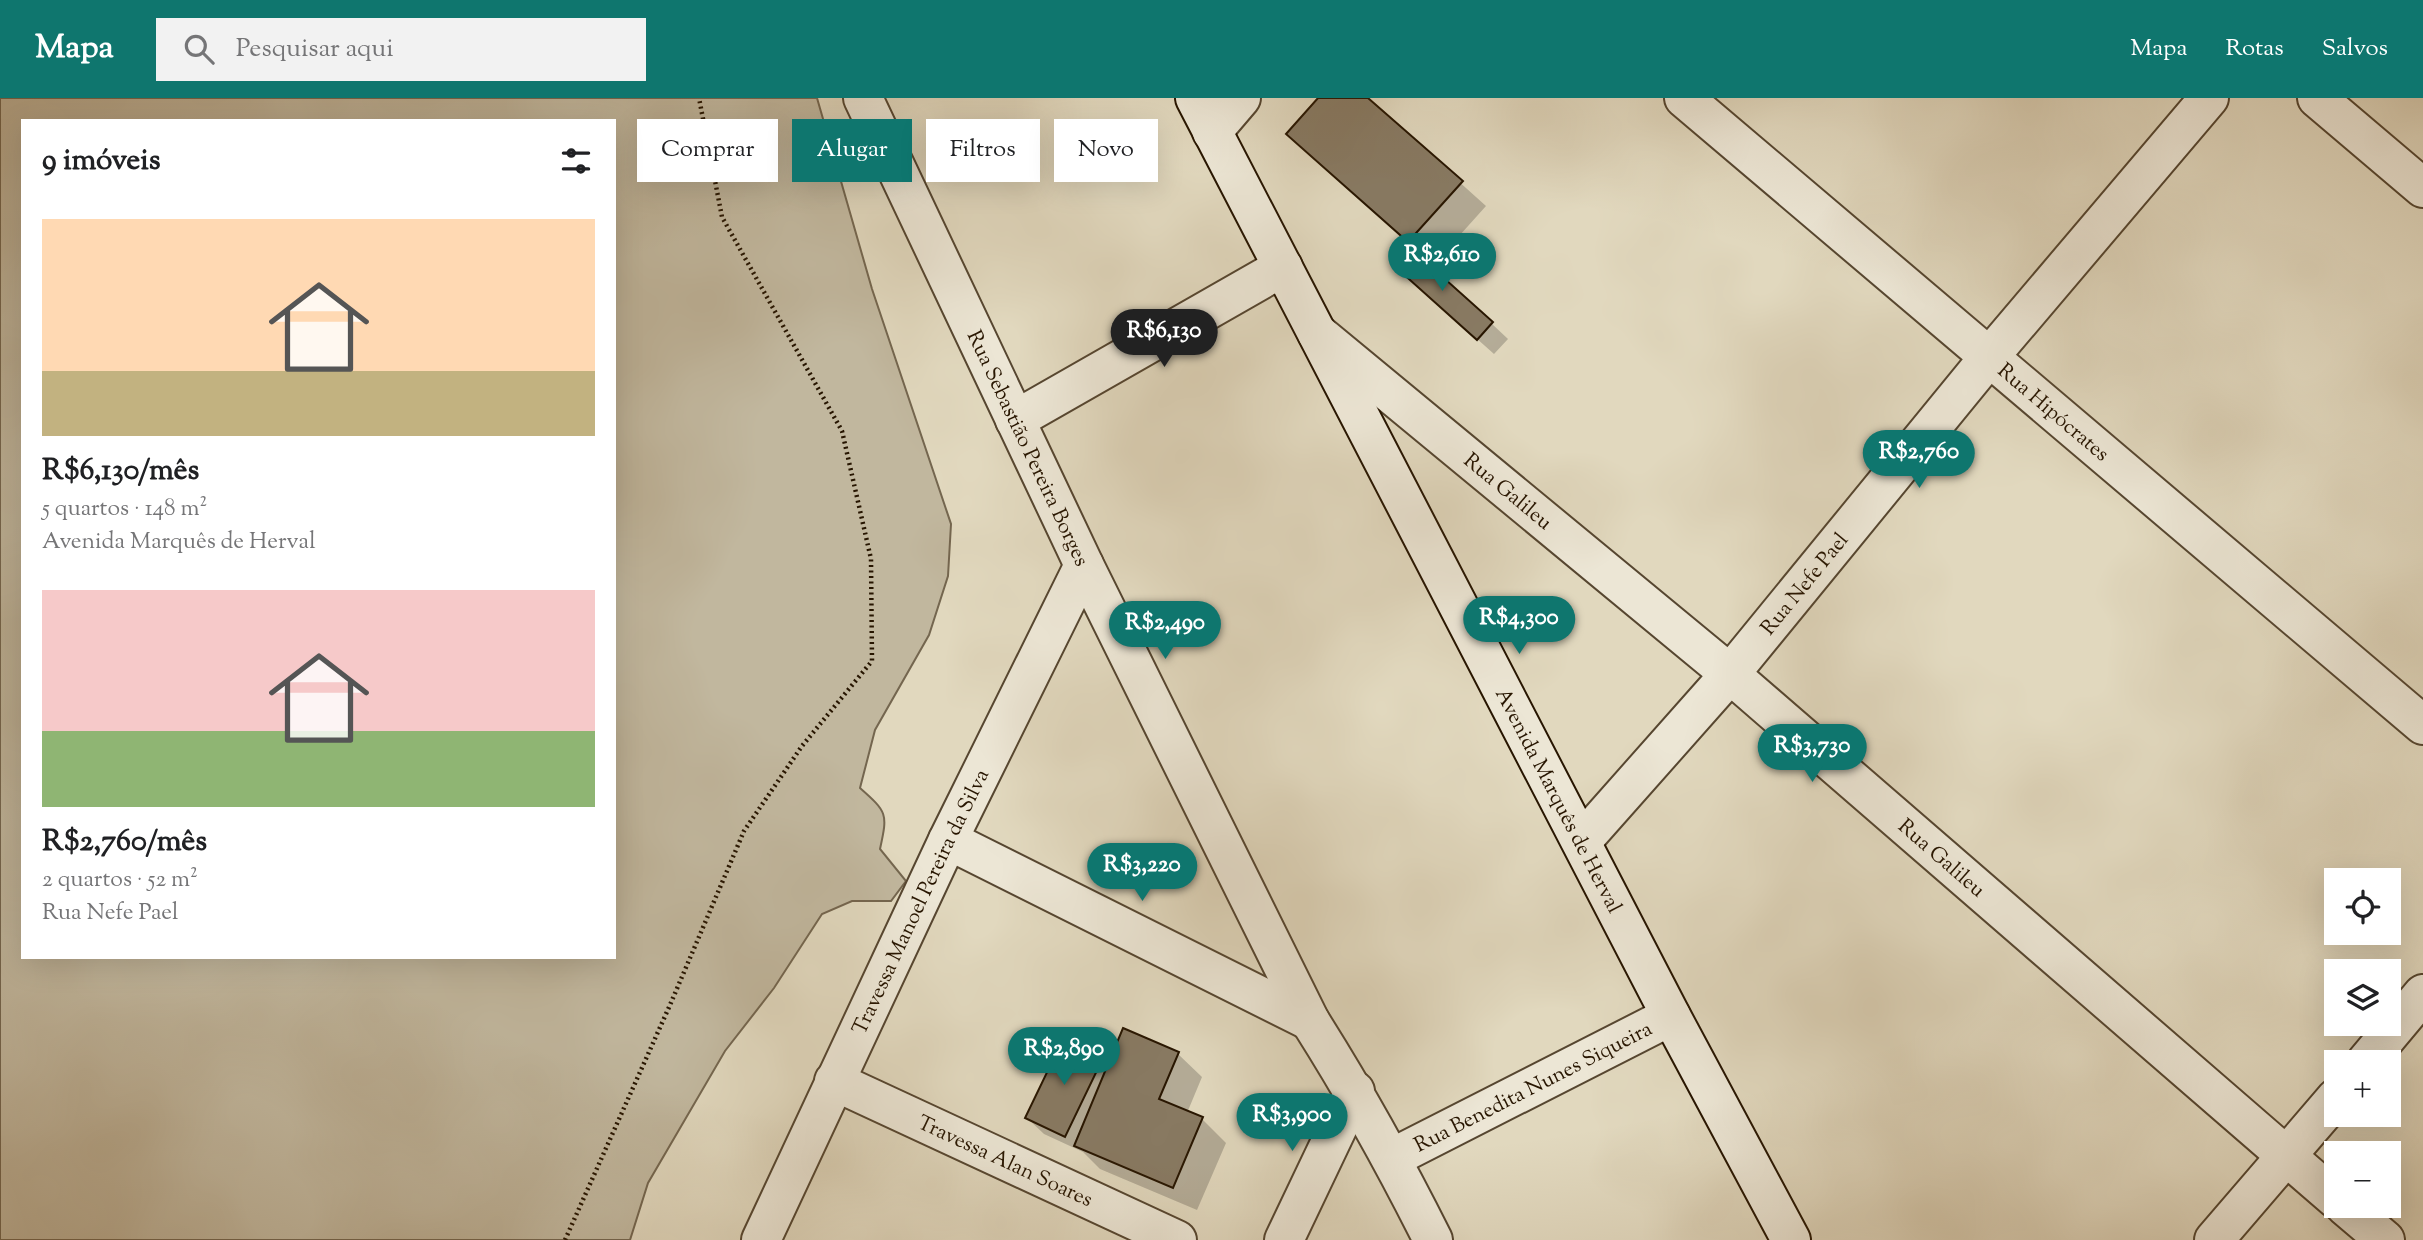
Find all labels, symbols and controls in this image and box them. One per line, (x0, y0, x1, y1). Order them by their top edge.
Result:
search box (156, 18, 646, 81)
text: Mapa (35, 25, 114, 73)
icon: search (180, 30, 218, 68)
text: Pesquisar aqui (236, 31, 394, 68)
text: Mapa (2130, 32, 2188, 66)
text: Rotas (2226, 32, 2284, 66)
text: Salvos (2322, 32, 2388, 66)
chip: Comprar (637, 119, 778, 182)
chip: Alugar (792, 119, 912, 182)
chip: Filtros (926, 119, 1040, 182)
chip: Novo (1054, 119, 1158, 182)
text: 9 imóveis (42, 140, 161, 183)
icon: filters (557, 142, 595, 180)
pin: R$2,610 (1377, 234, 1507, 293)
text: R$2,610 (1404, 239, 1480, 272)
icon: home (256, 264, 382, 390)
pin: R$6,130 (1099, 310, 1229, 369)
text: R$6,130 (1127, 315, 1201, 348)
street label: Rua Sebastião Pereira Borges (958, 326, 1095, 572)
street label: Rua Hipócrates (1990, 357, 2115, 470)
pin: R$2,760 (1854, 430, 1984, 490)
text: R$2,760 (1879, 436, 1959, 469)
street label: Rua Galileu (1456, 447, 1558, 538)
text: R$6,130/mês (42, 450, 199, 493)
text: 5 quartos · 148 m² (42, 493, 207, 526)
text: Avenida Marquês de Herval (42, 526, 316, 559)
street label: Rua Nefe Pael (1754, 527, 1857, 643)
pin: R$4,300 (1454, 596, 1584, 656)
pin: R$2,490 (1100, 602, 1230, 661)
text: R$4,300 (1479, 602, 1559, 635)
text: R$2,490 (1125, 607, 1205, 640)
icon: home (256, 635, 382, 761)
street label: Avenida Marquês de Herval (1486, 683, 1628, 919)
pin: R$3,730 (1747, 724, 1877, 784)
text: R$3,730 (1774, 730, 1850, 763)
street label: Travessa Manoel Pereira da Silva (846, 764, 998, 1040)
street label: Rua Galileu (1890, 813, 1991, 906)
text: R$2,760/mês (42, 821, 207, 864)
pin: R$3,220 (1077, 844, 1207, 903)
text: R$3,220 (1103, 849, 1181, 882)
text: 2 quartos · 52 m² (42, 864, 198, 897)
map controls (2324, 868, 2401, 1218)
button: locate (2324, 868, 2401, 945)
text: Rua Nefe Pael (42, 897, 178, 930)
button: layers (2324, 959, 2401, 1036)
street label: Rua Benedita Nunes Siqueira (1409, 1015, 1658, 1161)
pin: R$2,890 (999, 1028, 1129, 1087)
text: R$2,890 (1024, 1033, 1104, 1066)
button: + (2324, 1050, 2401, 1127)
pin: R$3,900 (1227, 1094, 1357, 1153)
text: R$3,900 (1253, 1099, 1331, 1132)
street label: Travessa Alan Soares (912, 1109, 1097, 1216)
button: − (2324, 1141, 2401, 1218)

